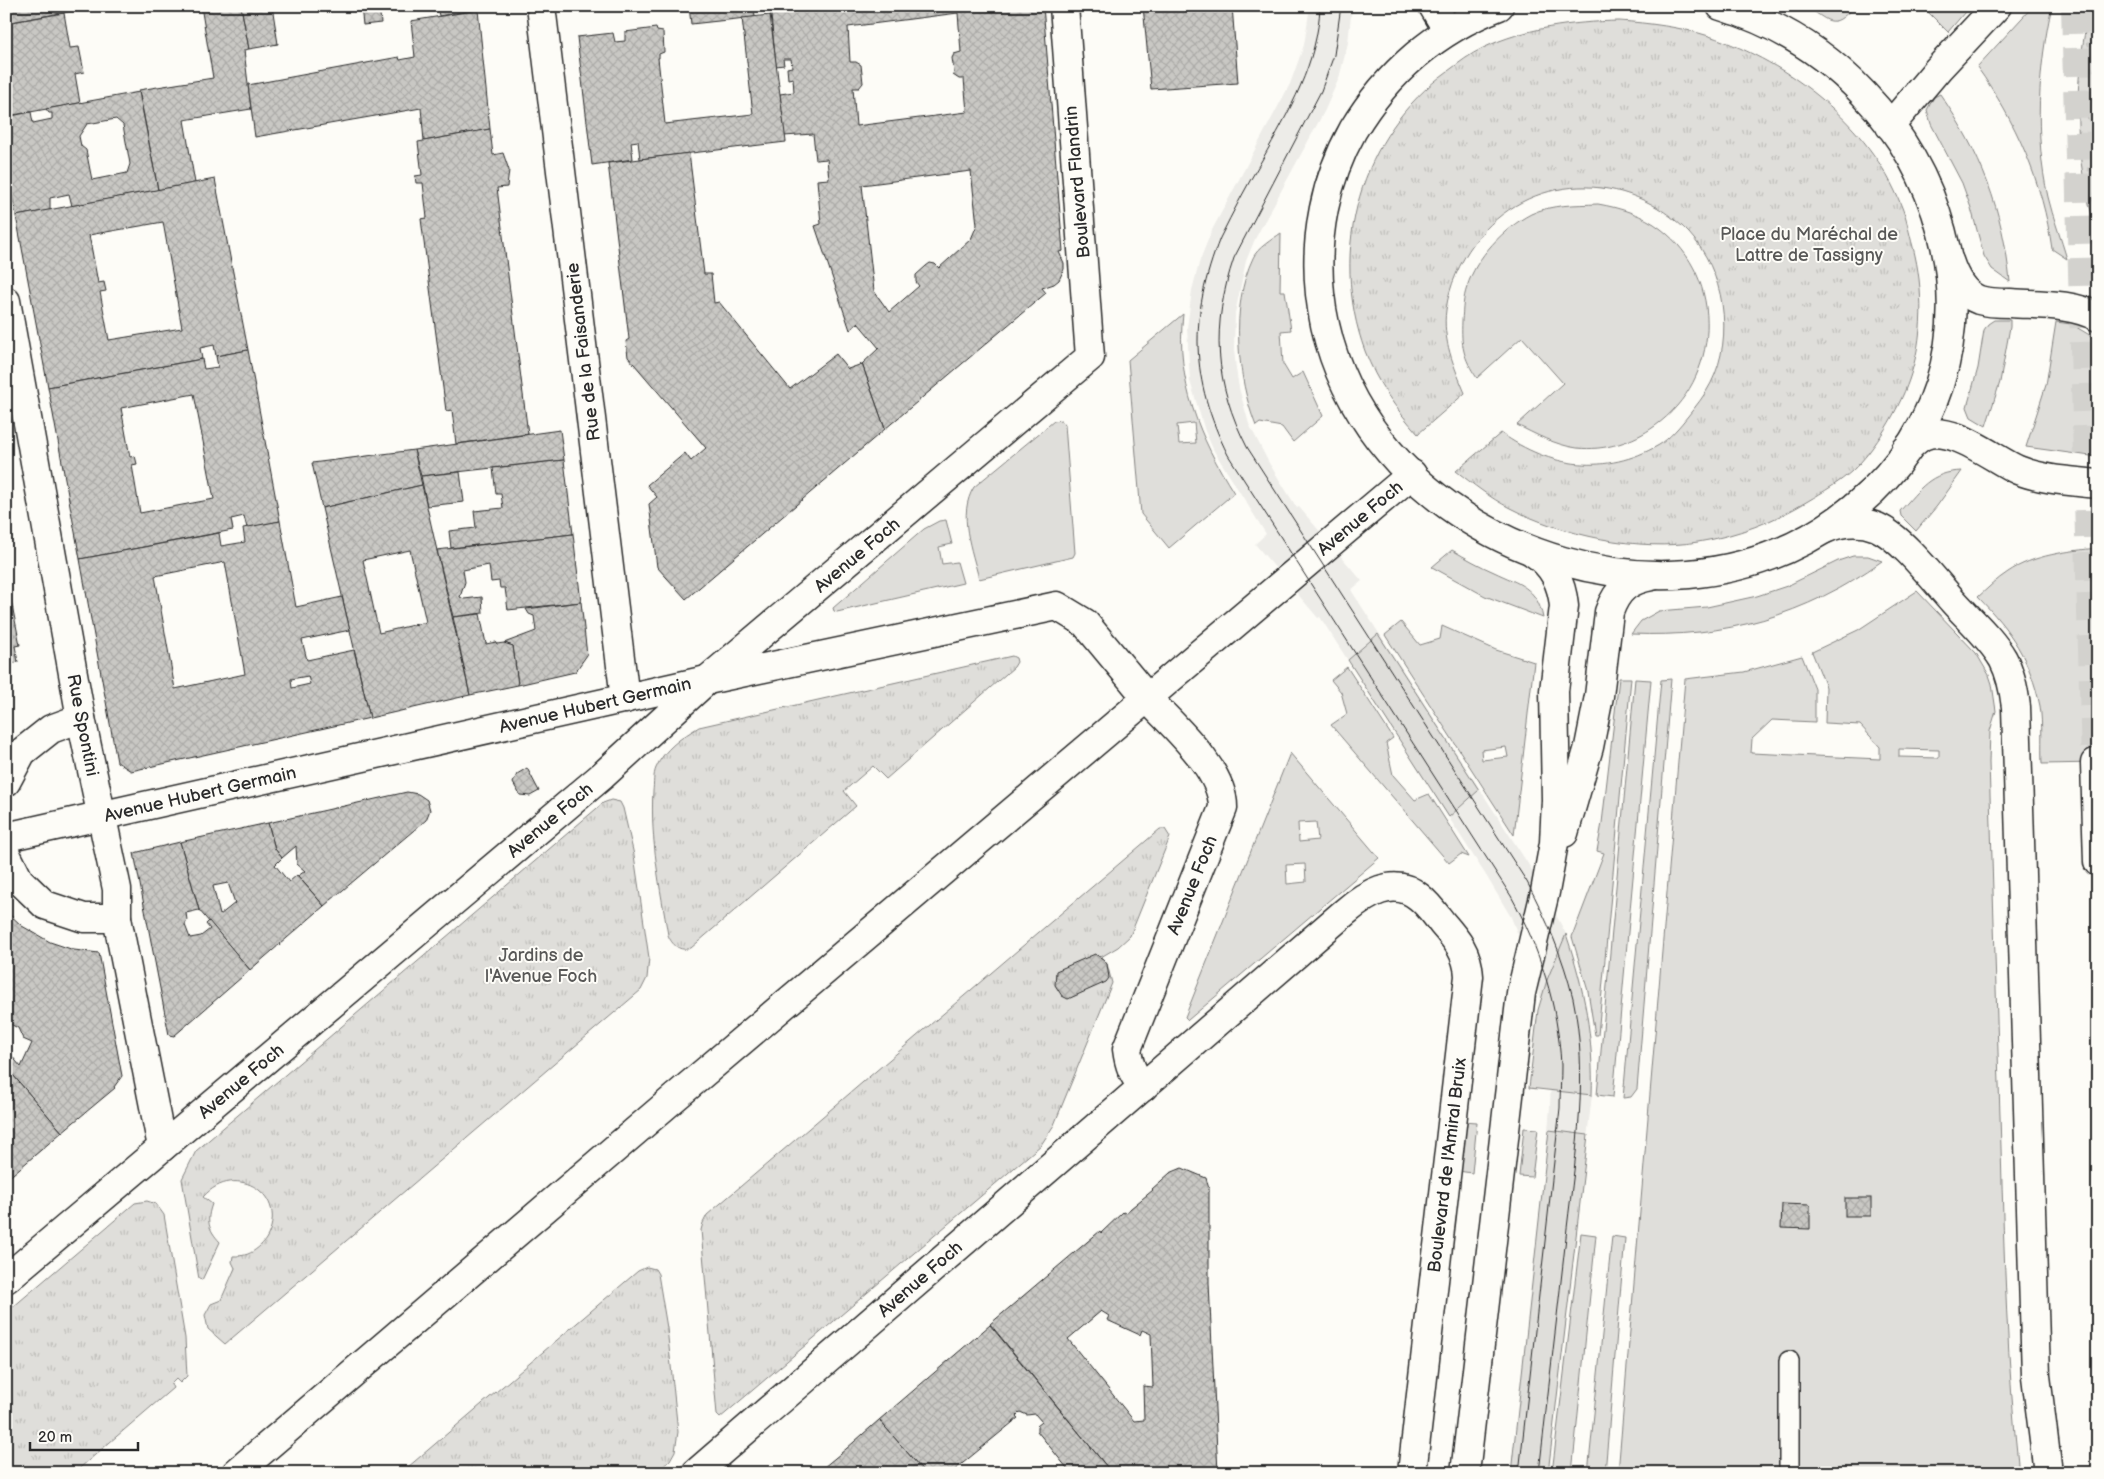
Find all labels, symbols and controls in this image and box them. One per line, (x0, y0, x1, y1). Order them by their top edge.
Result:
street label: Boulevard Flandrin (1060, 105, 1095, 259)
park label: Place du Maréchal de Lattre de Tassigny (1720, 224, 1898, 266)
street label: Rue de la Faisanderie (562, 261, 605, 442)
street label: Avenue Foch (1313, 476, 1407, 560)
street label: Avenue Foch (810, 513, 904, 597)
street label: Rue Spontini (62, 672, 103, 778)
street label: Avenue Hubert Germain (497, 673, 693, 738)
street label: Avenue Hubert Germain (102, 762, 298, 827)
street label: Avenue Foch (503, 778, 597, 862)
street label: Avenue Foch (1163, 832, 1222, 938)
park label: Jardins de l'Avenue Foch (485, 945, 597, 987)
street label: Avenue Foch (194, 1039, 288, 1123)
street label: Boulevard de l'Amiral Bruix (1424, 1056, 1471, 1274)
street label: Avenue Foch (874, 1237, 967, 1322)
scale bar (30, 1419, 138, 1451)
text: 20 m (38, 1428, 72, 1447)

